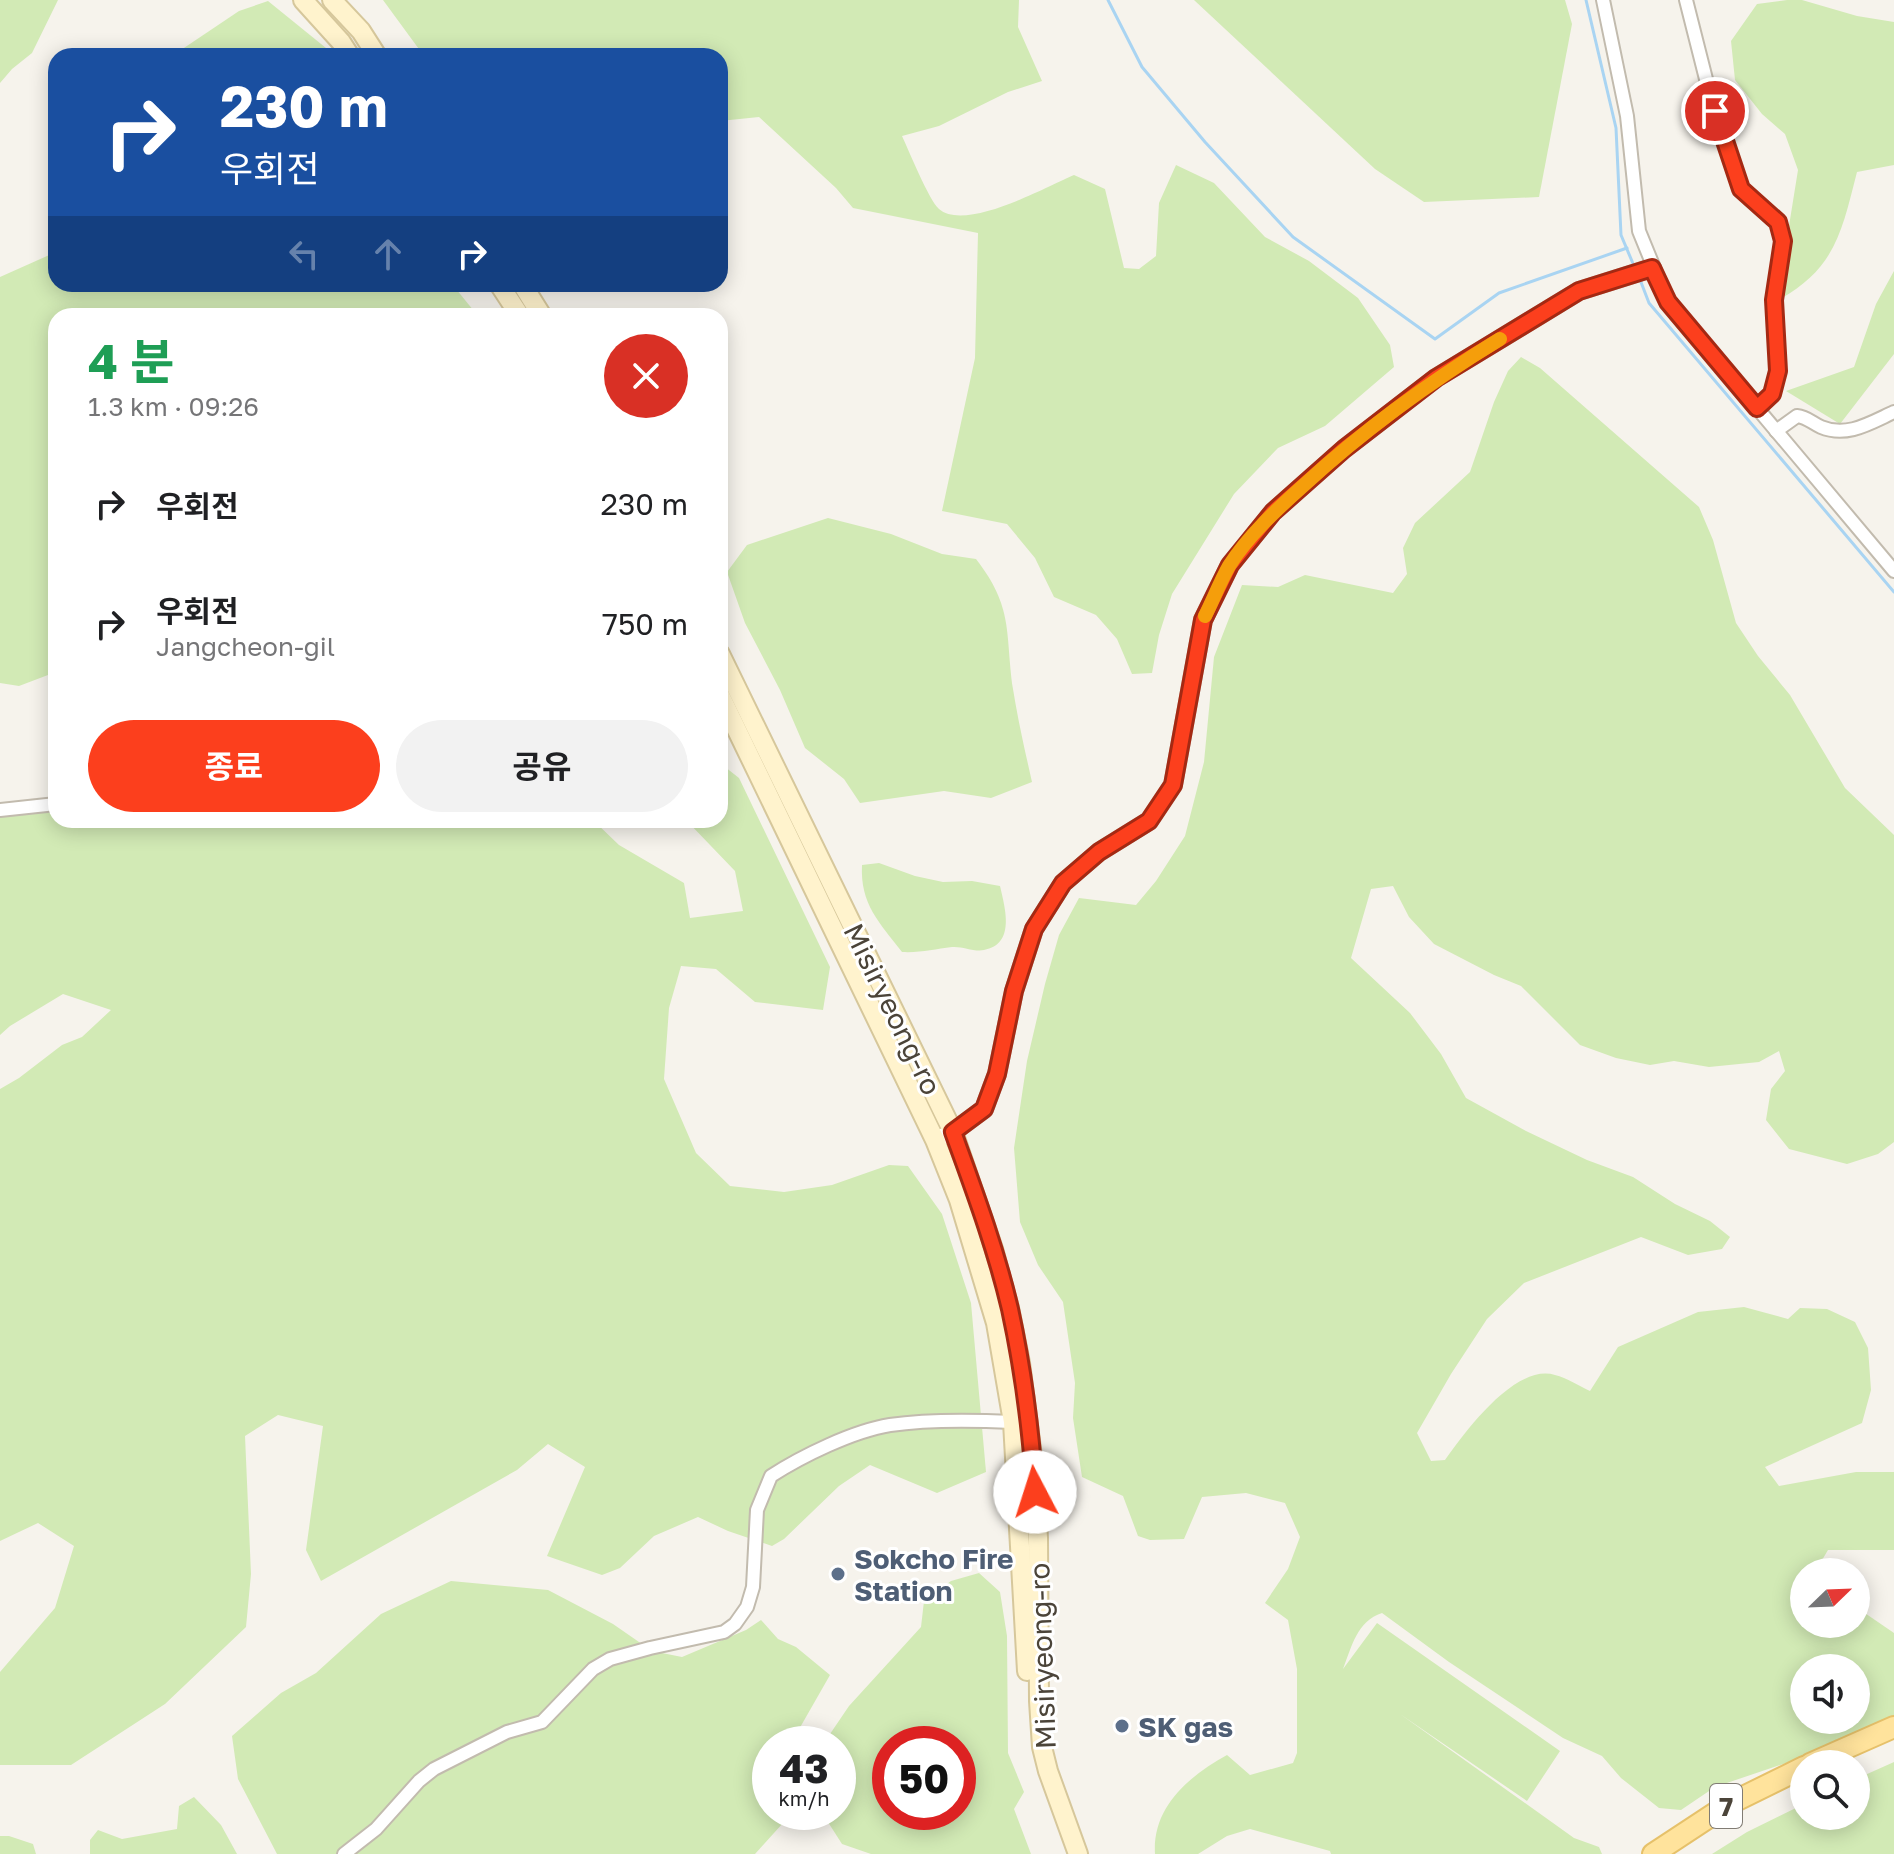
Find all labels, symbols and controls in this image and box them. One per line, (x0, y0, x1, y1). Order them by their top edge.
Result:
text: 230 m (220, 72, 388, 139)
pin (1681, 77, 1749, 145)
icon: right (88, 80, 192, 184)
icon: arrive (1693, 89, 1737, 133)
text: 우회전 (220, 147, 319, 190)
icon: left (282, 232, 326, 276)
icon: ahead (366, 232, 410, 276)
icon: right (450, 232, 494, 276)
text: 4 분 (88, 332, 174, 390)
button: close (604, 334, 688, 418)
text: 1.3 km · 09:26 (88, 391, 259, 422)
icon: right (88, 482, 132, 526)
text: 230 m (600, 486, 688, 522)
text: 우회전 (156, 488, 239, 524)
text: 우회전 (156, 593, 239, 629)
icon: right (88, 602, 132, 646)
text: 750 m (602, 606, 688, 642)
text: Jangcheon-gil (156, 631, 335, 662)
button: 종료 (88, 720, 380, 812)
button: 공유 (396, 720, 688, 812)
street label: Misiryeong-ro (837, 918, 949, 1100)
position arrow (993, 1450, 1077, 1534)
place label: Sokcho Fire Station (854, 1542, 1013, 1607)
north arrow (1790, 1558, 1870, 1638)
map controls (1790, 1558, 1870, 1830)
street label: Misiryeong-ro (1022, 1562, 1062, 1750)
marker: Sokcho Fire Station (829, 1565, 847, 1583)
button: sound (1790, 1654, 1870, 1734)
place label: SK gas (1138, 1710, 1233, 1743)
marker: SK gas (1113, 1717, 1131, 1735)
speed limit sign: 50 (872, 1726, 976, 1830)
text: 43 (779, 1744, 829, 1792)
button: search (1790, 1750, 1870, 1830)
road number: 7 (1710, 1784, 1742, 1828)
text: km/h (779, 1786, 829, 1810)

